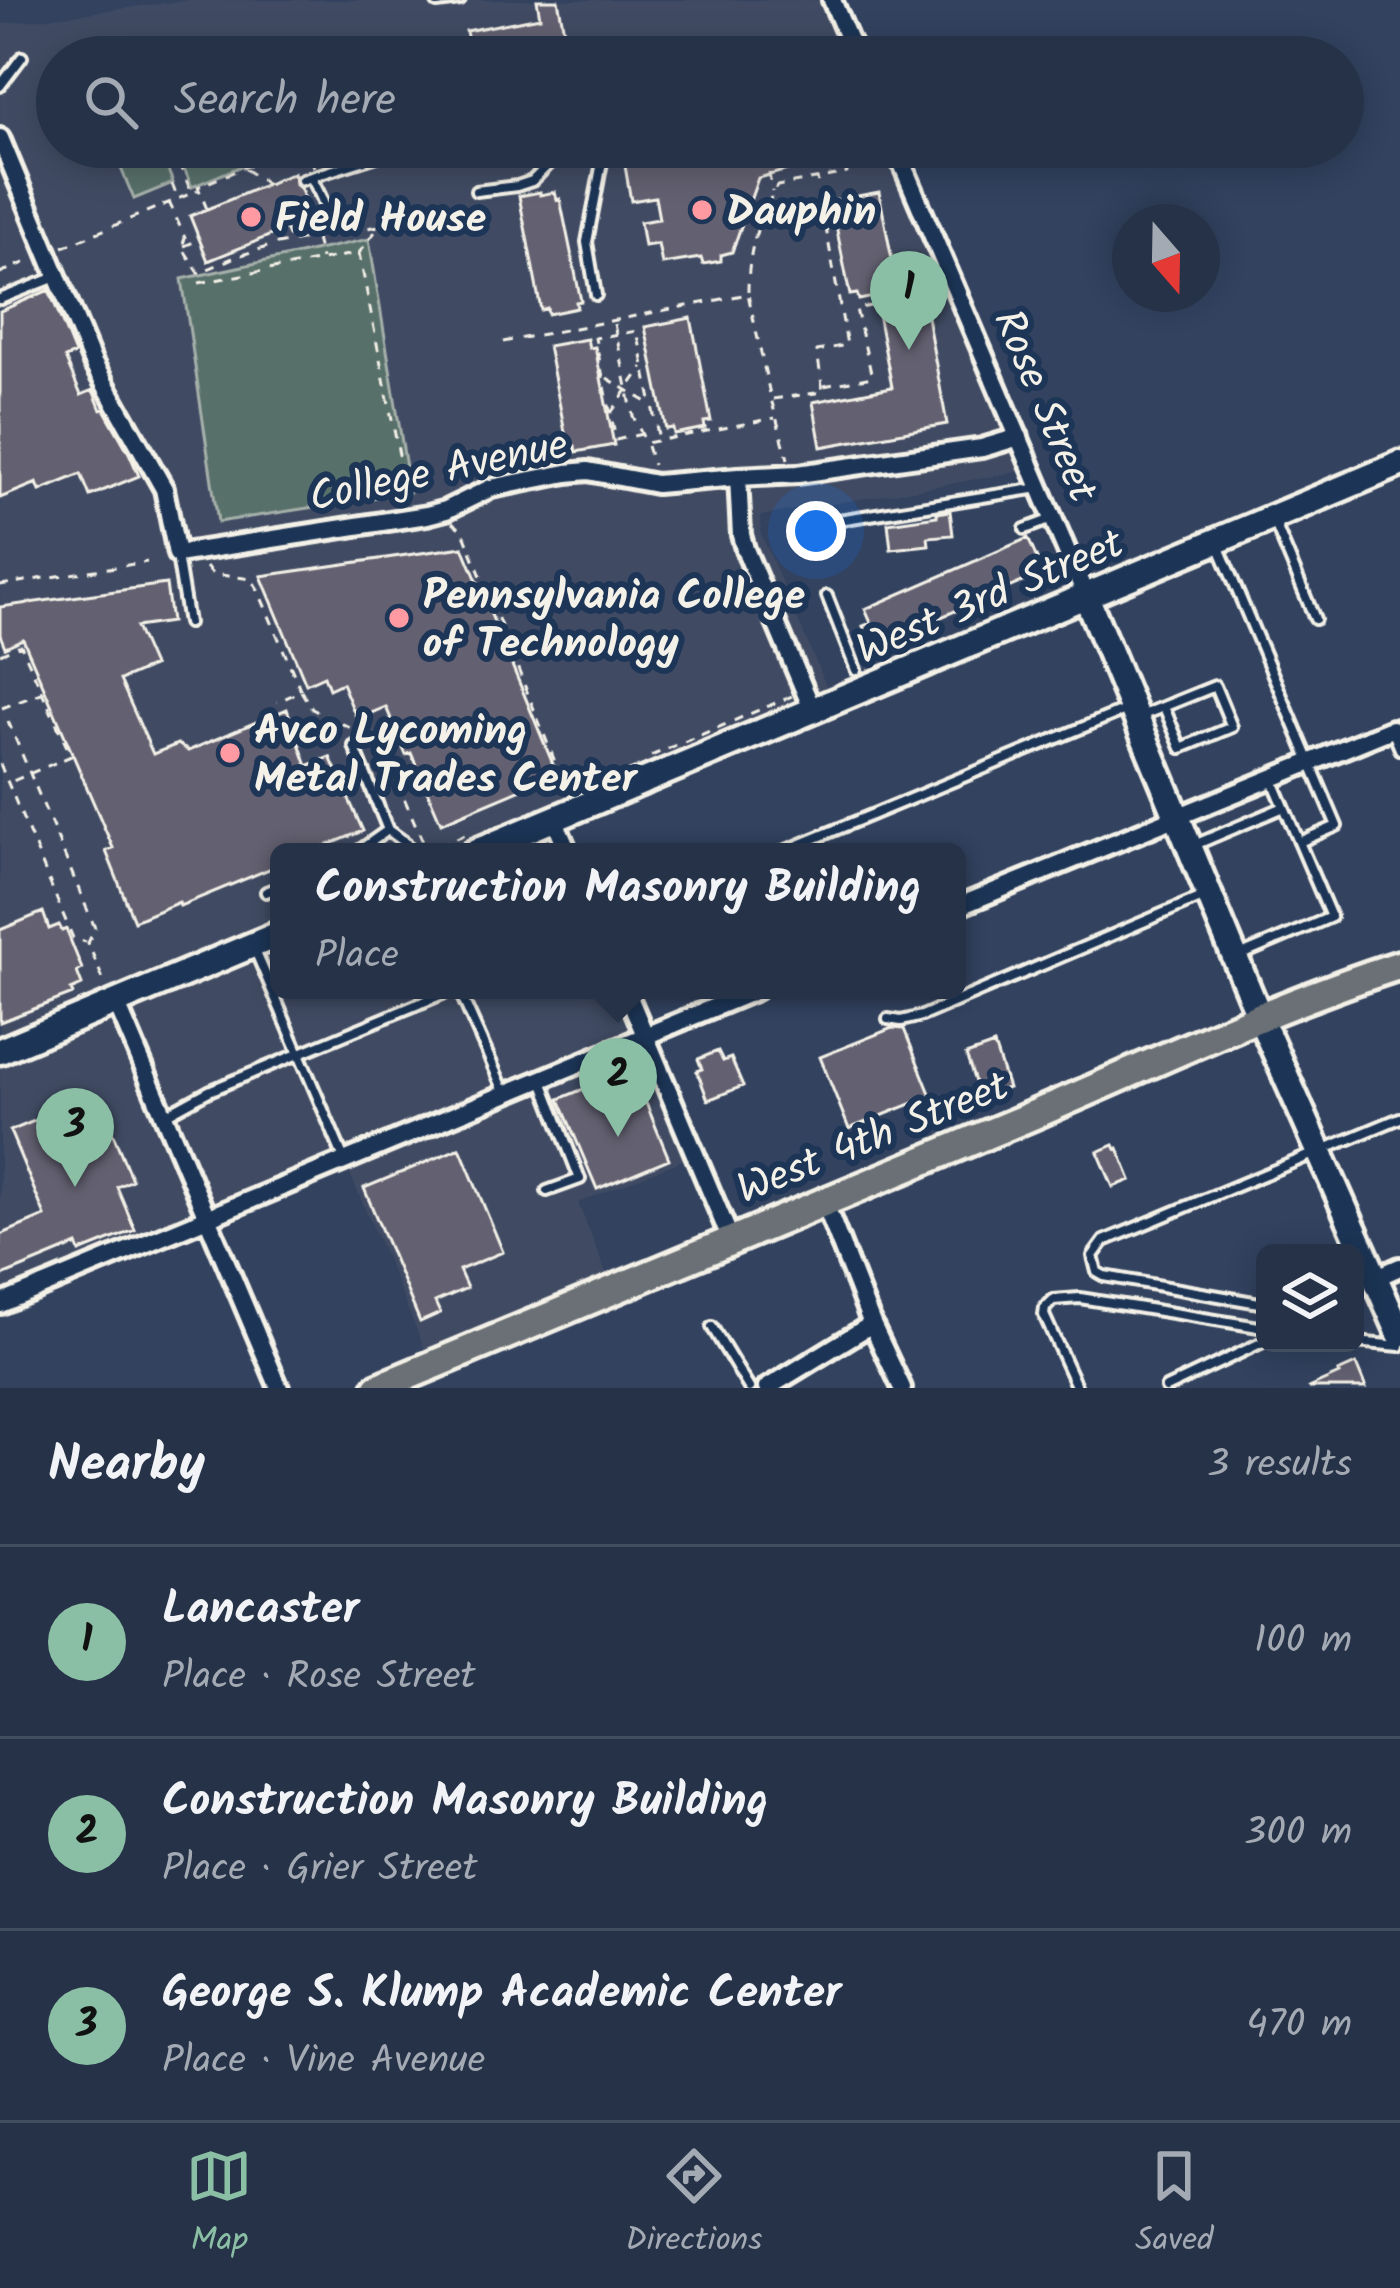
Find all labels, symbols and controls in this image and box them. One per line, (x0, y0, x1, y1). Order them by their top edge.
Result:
search box (36, 36, 1364, 168)
text: Search here (174, 66, 396, 138)
icon: search (78, 69, 144, 135)
place label: Dauphin (726, 180, 876, 247)
place label: Field House (275, 187, 486, 254)
marker: Dauphin (689, 197, 715, 223)
marker: Field House (238, 204, 264, 230)
north arrow (1112, 204, 1220, 312)
pin: 1 (870, 251, 948, 350)
street label: Rose Street (973, 300, 1115, 514)
street label: College Avenue (303, 412, 574, 533)
your location (786, 501, 846, 561)
street label: West 3rd Street (846, 511, 1135, 685)
place label: Pennsylvania College of Technology (423, 564, 805, 679)
marker: Pennsylvania College of Technology (386, 605, 412, 631)
place label: Avco Lycoming Metal Trades Center (254, 699, 638, 814)
marker: Avco Lycoming Metal Trades Center (217, 740, 243, 766)
popup (270, 843, 966, 999)
text: Construction Masonry Building (315, 854, 921, 926)
text: Place (315, 926, 399, 988)
pin: 2 (579, 1038, 657, 1137)
street label: West 4th Street (727, 1054, 1020, 1224)
pin: 3 (36, 1088, 114, 1187)
map controls (1256, 1244, 1364, 1352)
button: layers (1256, 1244, 1364, 1352)
text: Nearby (48, 1426, 205, 1507)
text: 3 results (1207, 1435, 1352, 1497)
text: Lancaster (162, 1575, 359, 1647)
text: 1 (81, 1611, 93, 1673)
text: 100 m (1254, 1611, 1352, 1673)
text: Place · Rose Street (162, 1647, 476, 1709)
text: Construction Masonry Building (162, 1767, 768, 1839)
text: 2 (76, 1803, 98, 1865)
text: 300 m (1244, 1803, 1352, 1865)
text: Place · Grier Street (162, 1839, 477, 1901)
text: George S. Klump Academic Center (162, 1959, 841, 2031)
text: 3 (76, 1995, 98, 2057)
text: 470 m (1246, 1995, 1352, 2057)
text: Place · Vine Avenue (162, 2031, 485, 2093)
tab: Map (186, 2143, 252, 2268)
tab: Directions (625, 2143, 762, 2268)
tab: Saved (1135, 2143, 1214, 2268)

